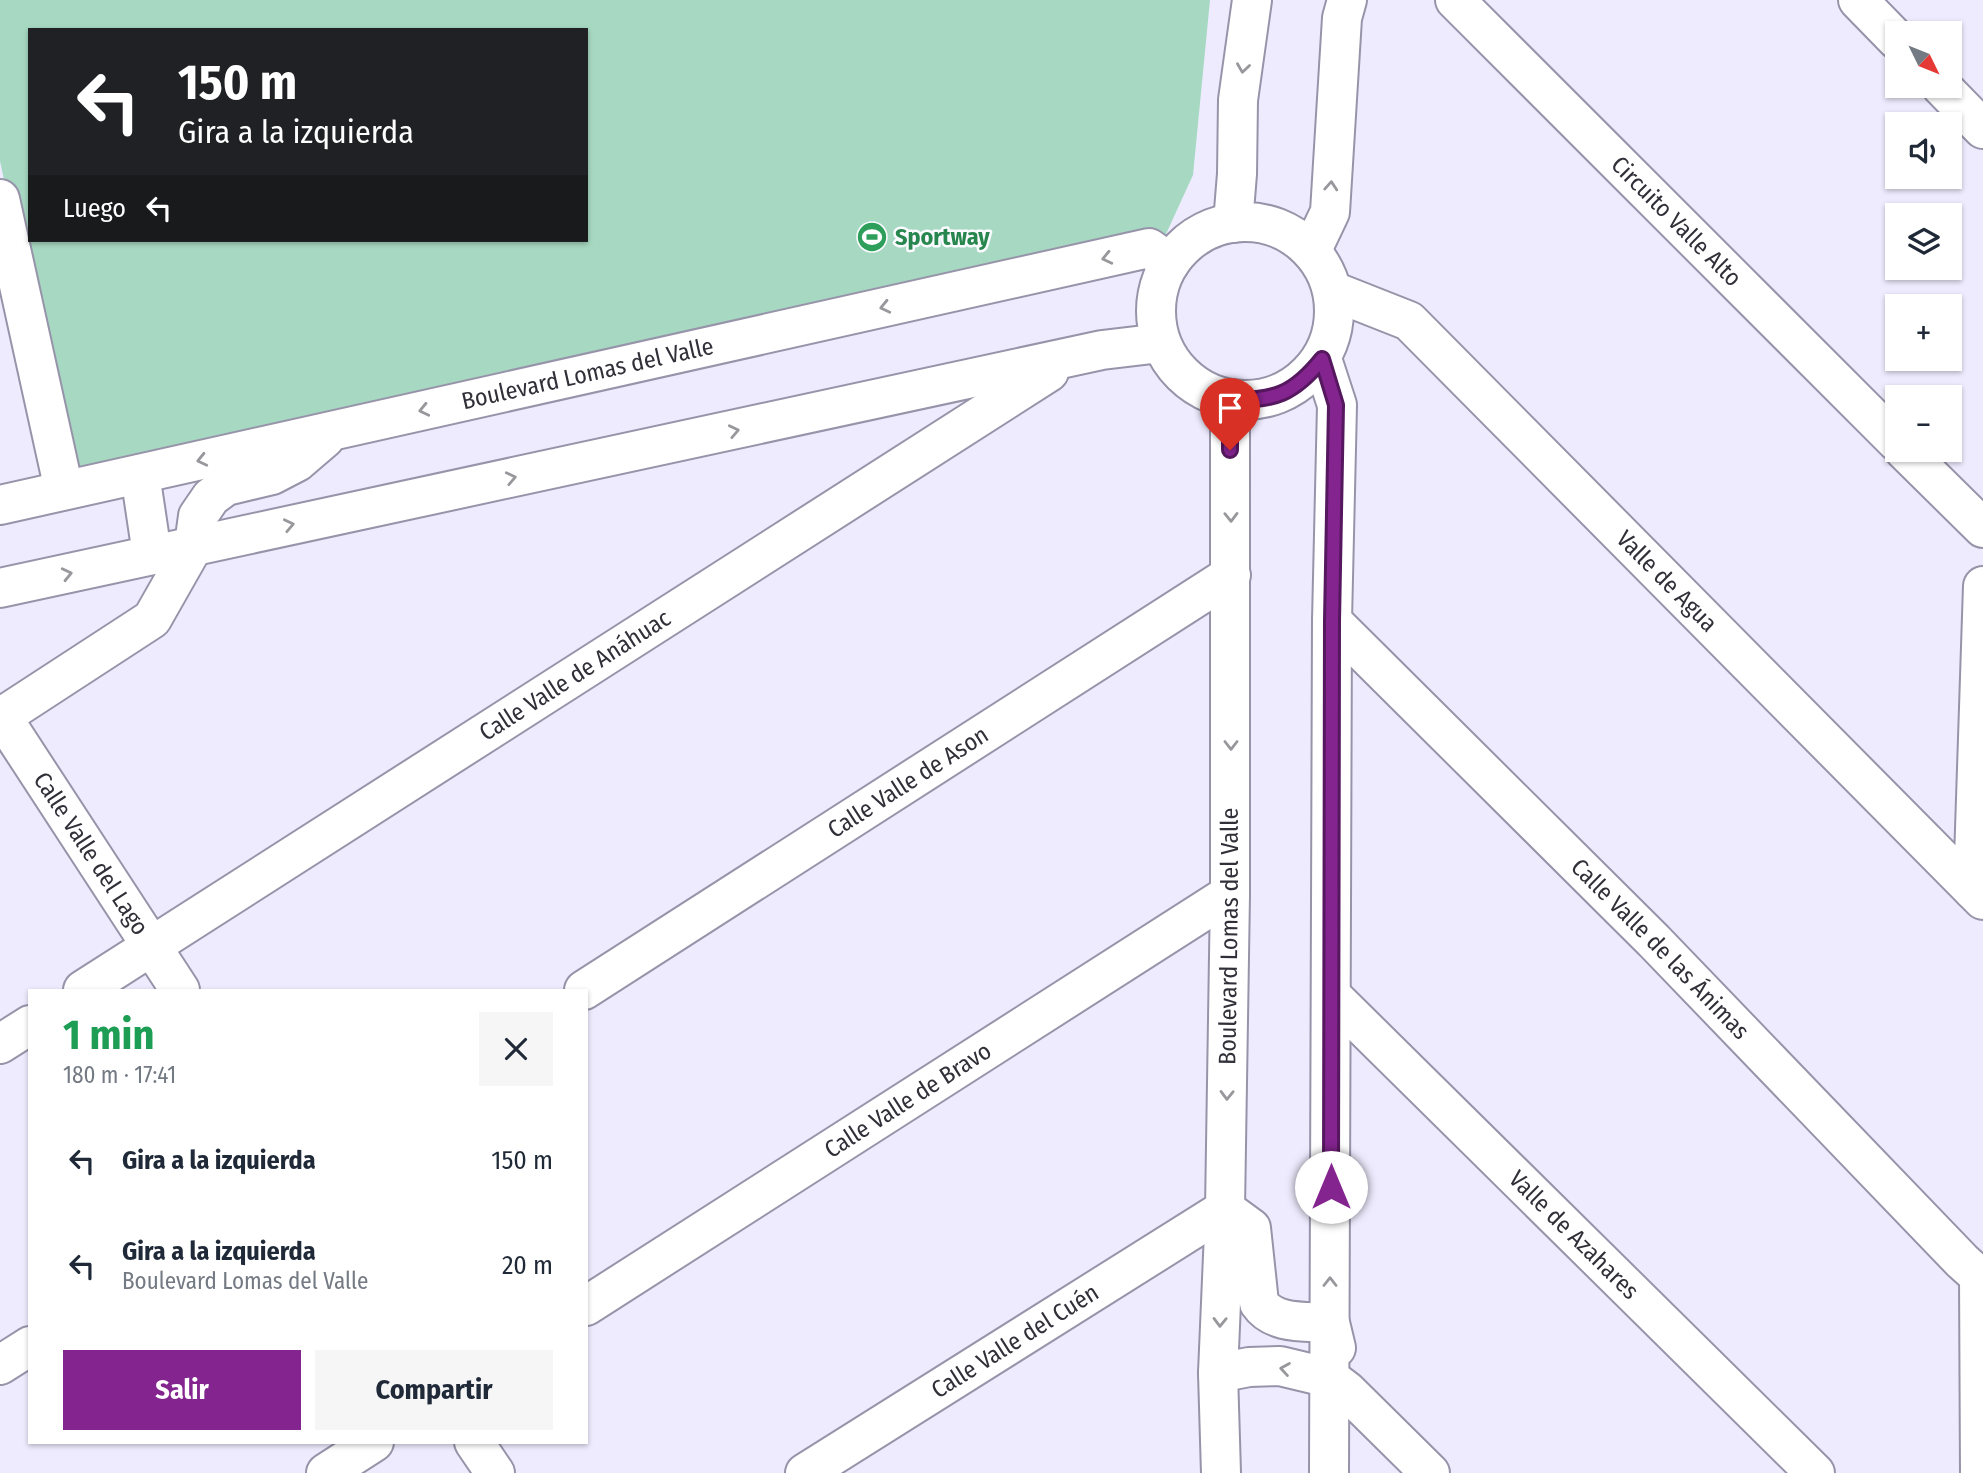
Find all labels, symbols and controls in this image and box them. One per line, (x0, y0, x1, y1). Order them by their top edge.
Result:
north arrow (1885, 21, 1962, 98)
map controls (1885, 21, 1962, 462)
text: 150 m (178, 53, 297, 112)
icon: left (63, 56, 154, 147)
one-way arrow (1235, 62, 1250, 73)
button: sound (1885, 112, 1962, 189)
text: Gira a la izquierda (178, 113, 414, 151)
street label: Circuito Valle Alto (1605, 150, 1747, 292)
one-way arrow (1323, 180, 1338, 191)
icon: left (140, 189, 178, 227)
text: Luego (63, 193, 126, 224)
button: layers (1885, 203, 1962, 280)
sports icon: Sportway (855, 220, 889, 254)
place label: Sportway (895, 223, 990, 251)
one-way arrow (1101, 249, 1113, 264)
button: + (1885, 294, 1962, 371)
one-way arrow (879, 299, 891, 313)
street label: Boulevard Lomas del Valle (459, 332, 716, 415)
pin (1200, 378, 1260, 450)
button: − (1885, 385, 1962, 462)
icon: arrive (1211, 389, 1249, 427)
one-way arrow (418, 402, 430, 416)
one-way arrow (728, 424, 740, 439)
one-way arrow (196, 452, 208, 466)
one-way arrow (505, 471, 517, 486)
one-way arrow (1223, 512, 1239, 523)
one-way arrow (283, 519, 295, 534)
street label: Valle de Agua (1611, 525, 1723, 638)
one-way arrow (61, 567, 73, 582)
street label: Calle Valle de Anáhuac (474, 604, 676, 747)
street label: Calle Valle de Ason (823, 720, 993, 844)
one-way arrow (1223, 740, 1239, 750)
street label: Calle Valle del Lago (28, 767, 154, 940)
street label: Boulevard Lomas del Valle (1213, 808, 1244, 1065)
street label: Calle Valle de las Ánimas (1565, 853, 1755, 1045)
text: 1 min (63, 1010, 154, 1060)
button: close (479, 1012, 553, 1086)
street label: Calle Valle de Bravo (819, 1037, 996, 1164)
text: 180 m · 17:41 (63, 1061, 176, 1089)
one-way arrow (1219, 1090, 1235, 1100)
icon: left (63, 1142, 101, 1180)
text: Gira a la izquierda (122, 1145, 316, 1176)
text: 150 m (491, 1145, 553, 1176)
position arrow (1294, 1150, 1368, 1224)
street label: Valle de Azahares (1503, 1165, 1645, 1305)
text: Gira a la izquierda (122, 1236, 316, 1267)
icon: left (63, 1247, 101, 1285)
text: 20 m (502, 1250, 553, 1281)
text: Boulevard Lomas del Valle (122, 1267, 368, 1295)
one-way arrow (1322, 1277, 1338, 1287)
street label: Calle Valle del Cuén (926, 1278, 1104, 1404)
one-way arrow (1212, 1317, 1227, 1328)
button: Salir (63, 1350, 301, 1430)
button: Compartir (315, 1350, 553, 1430)
one-way arrow (1279, 1361, 1291, 1376)

